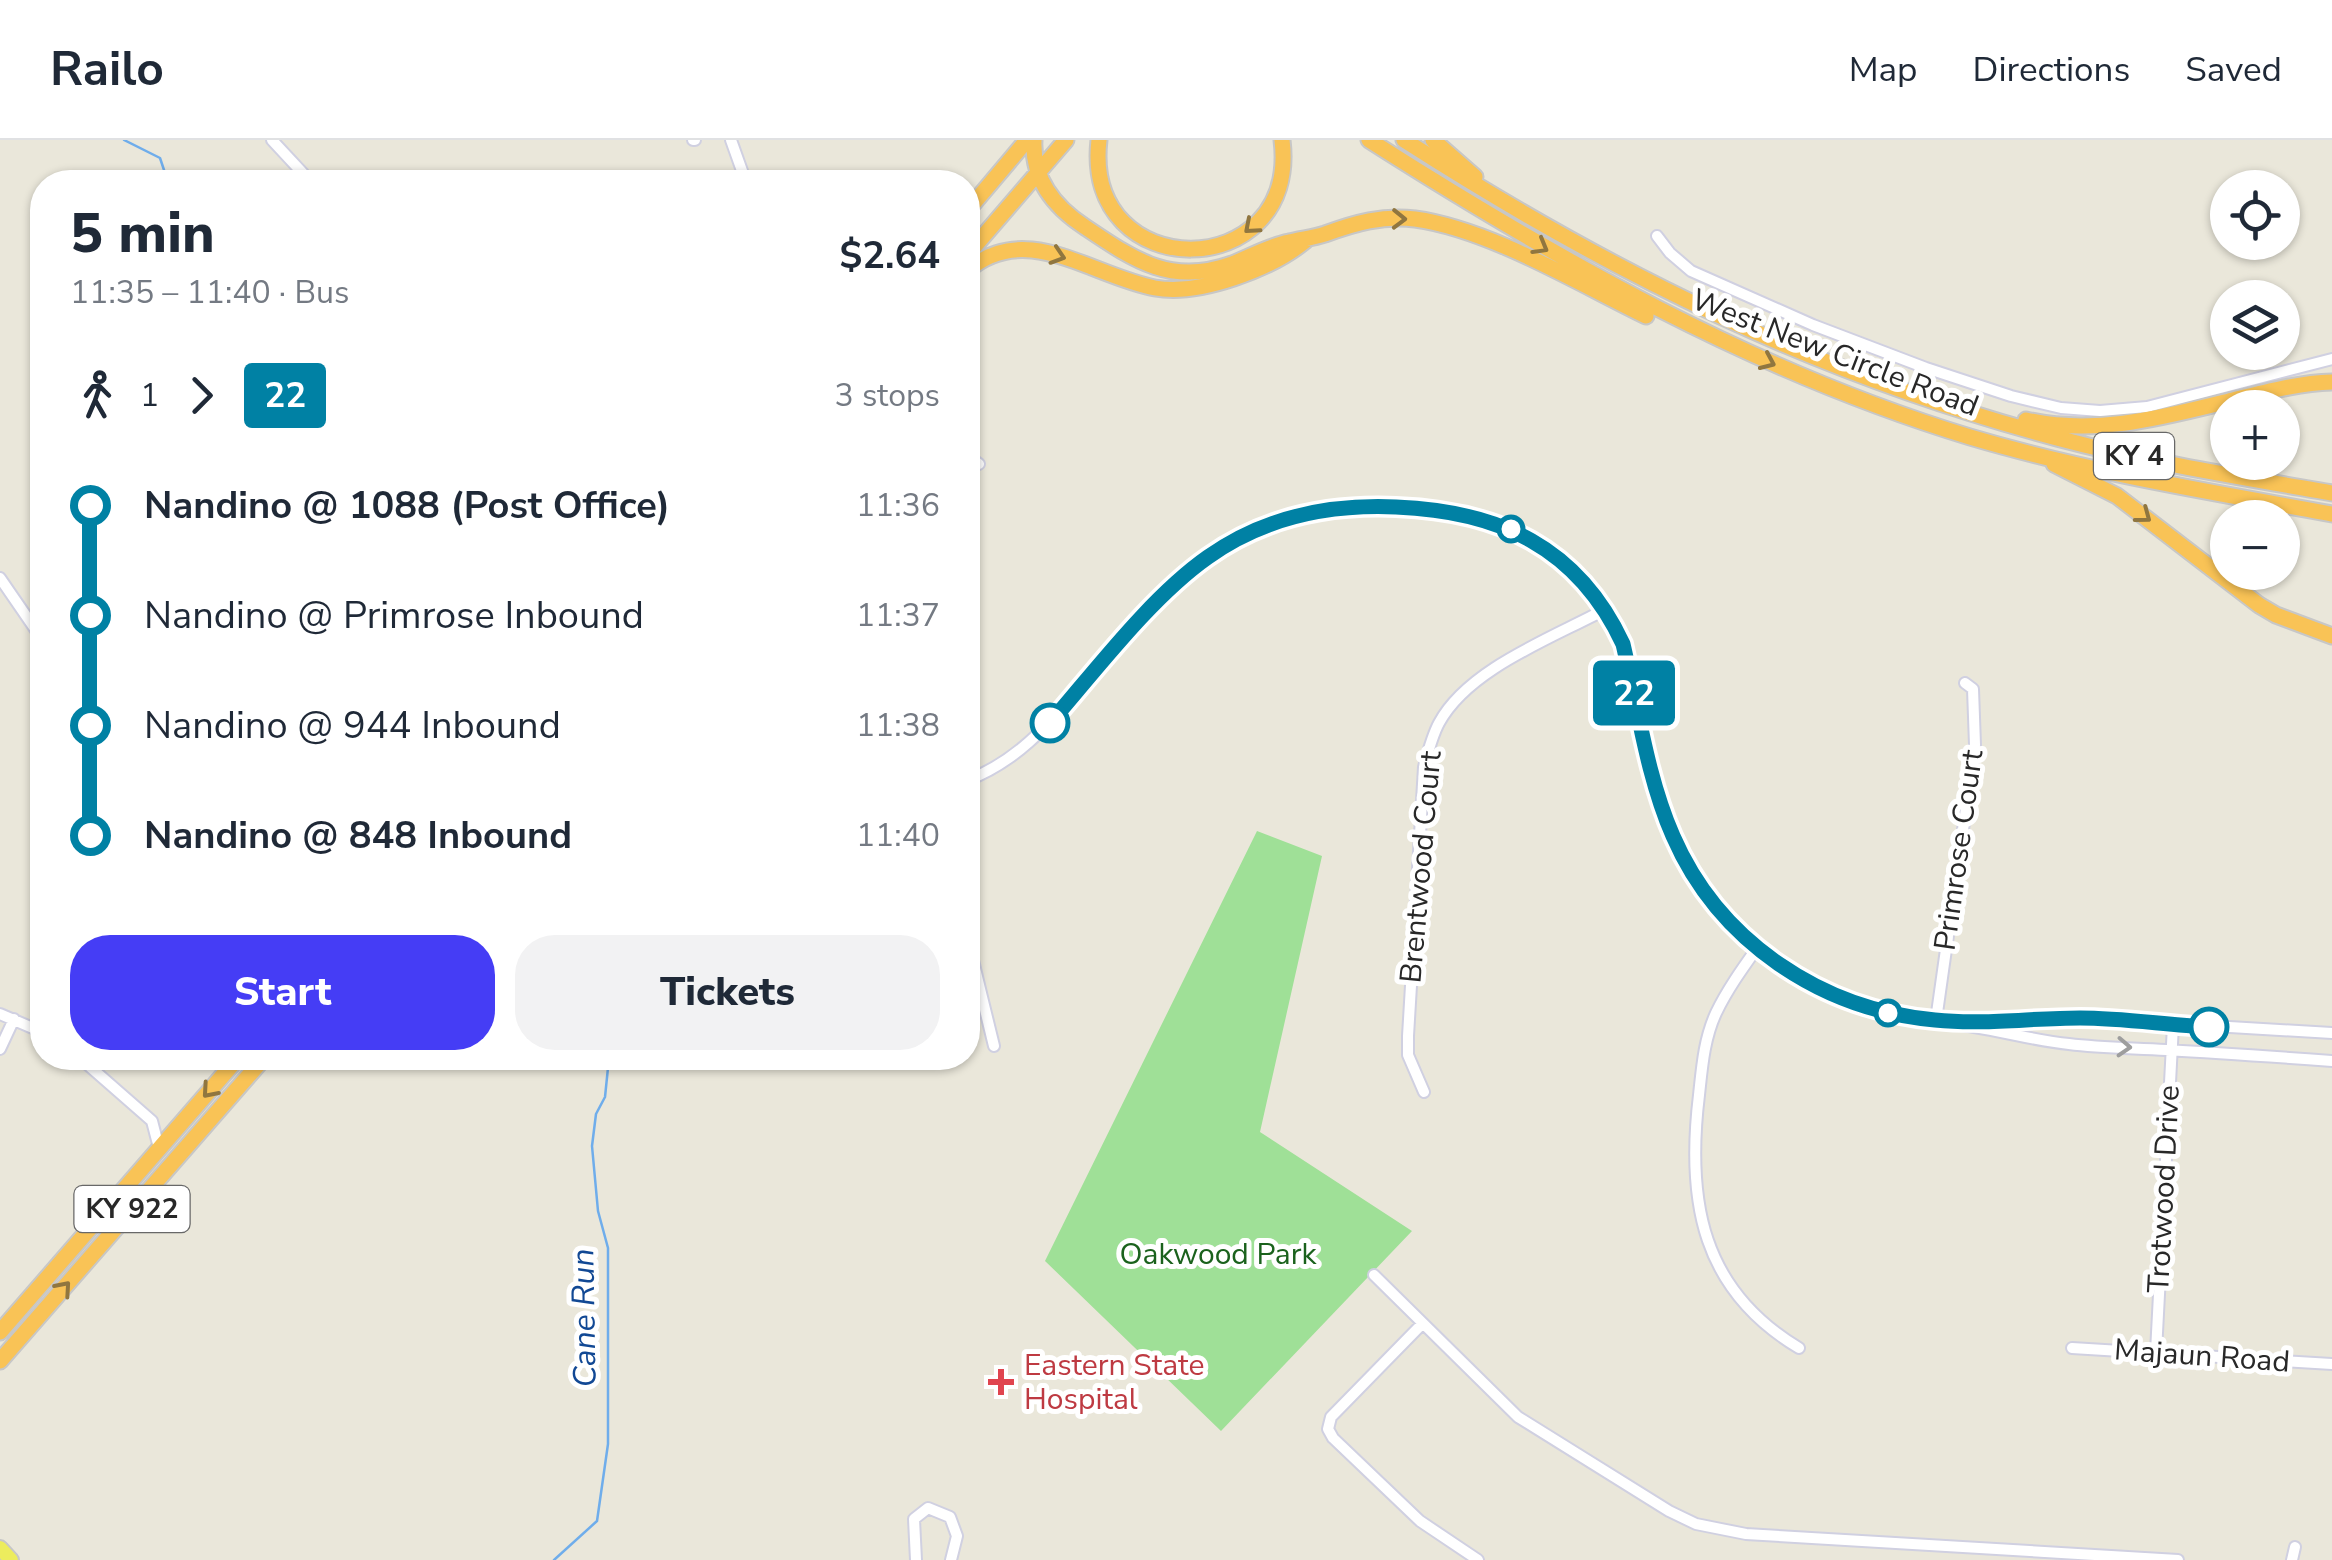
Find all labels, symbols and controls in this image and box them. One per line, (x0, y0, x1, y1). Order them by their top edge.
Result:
text: Railo (50, 36, 164, 102)
text: Map (1849, 46, 1918, 93)
text: Directions (1973, 46, 2130, 93)
text: Saved (2185, 46, 2282, 93)
map controls (2210, 170, 2300, 590)
button: locate (2210, 170, 2300, 260)
text: 5 min (70, 196, 215, 271)
one-way arrow (1391, 208, 1407, 229)
one-way arrow (1244, 215, 1263, 233)
text: $2.64 (839, 230, 940, 281)
one-way arrow (1530, 235, 1548, 254)
one-way arrow (1049, 245, 1066, 265)
text: 11:35 – 11:40 · Bus (70, 271, 349, 314)
street label: West New Circle Road (1686, 279, 1984, 427)
button: layers (2210, 280, 2300, 370)
one-way arrow (1758, 350, 1776, 370)
icon: walk (70, 368, 125, 423)
icon: forward (174, 368, 229, 423)
text: 22 (264, 372, 306, 419)
text: 1 (140, 374, 159, 417)
text: 3 stops (834, 374, 940, 417)
button: + (2210, 390, 2300, 480)
road number: KY 4 (2094, 433, 2174, 479)
text: Nandino @ 1088 (Post Office) (144, 480, 670, 531)
text: 11:36 (856, 484, 940, 527)
button: − (2210, 500, 2300, 590)
one-way arrow (2133, 504, 2151, 521)
unlabelled marker (1498, 516, 1524, 542)
text: Nandino @ Primrose Inbound (144, 590, 644, 641)
text: 11:37 (856, 594, 940, 637)
line badge: 22 (1589, 660, 1679, 726)
text: 22 (1613, 670, 1655, 717)
text: Nandino @ 944 Inbound (144, 700, 561, 751)
text: 11:38 (856, 704, 940, 747)
unlabelled marker (1031, 704, 1069, 742)
street label: Primrose Court (1925, 747, 1993, 953)
street label: Brentwood Court (1390, 749, 1452, 985)
text: Nandino @ 848 Inbound (144, 810, 572, 861)
text: 11:40 (856, 814, 940, 857)
button: Start (70, 935, 495, 1050)
button: Tickets (515, 935, 940, 1050)
unlabelled marker (1875, 1000, 1901, 1026)
unlabelled marker (2190, 1008, 2228, 1046)
one-way arrow (2116, 1036, 2132, 1057)
one-way arrow (203, 1079, 221, 1098)
street label: Trotwood Drive (2138, 1084, 2190, 1294)
road number: KY 922 (74, 1186, 190, 1232)
park label: Oakwood Park (1120, 1234, 1317, 1275)
water label: Cane Run (561, 1248, 607, 1388)
one-way arrow (52, 1281, 70, 1299)
street label: Majaun Road (2113, 1329, 2291, 1383)
place label: Eastern State Hospital (1024, 1345, 1204, 1420)
marker: Eastern State Hospital (988, 1369, 1014, 1395)

